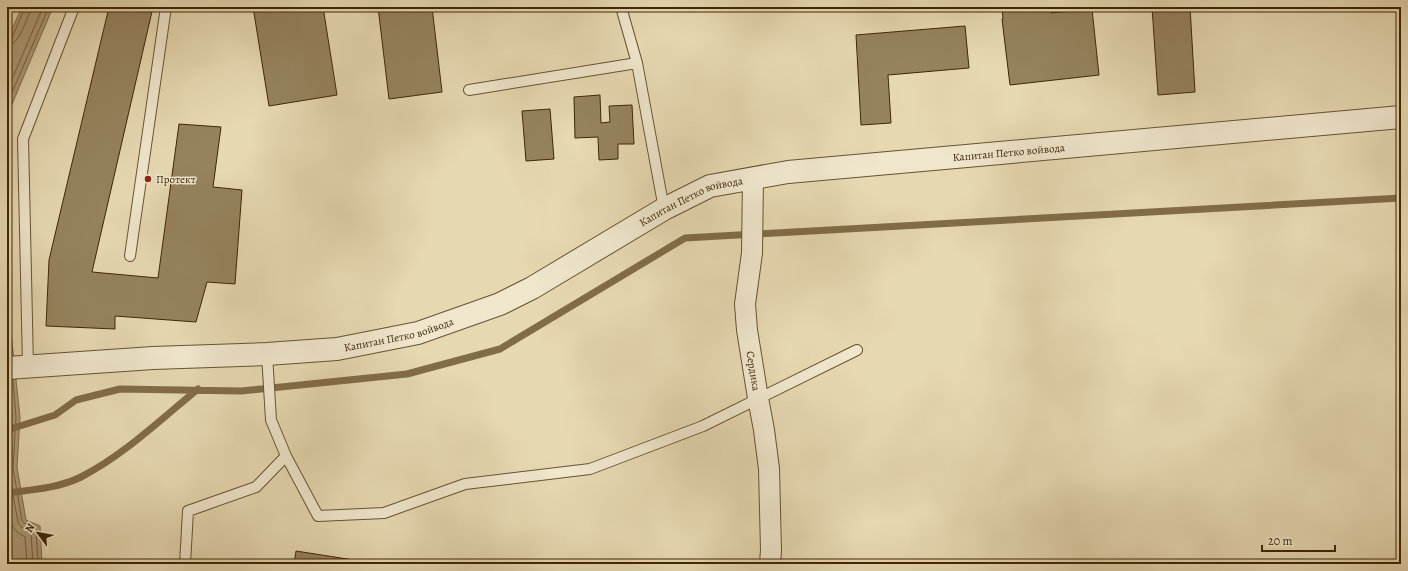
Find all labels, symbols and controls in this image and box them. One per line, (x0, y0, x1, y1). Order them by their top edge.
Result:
street label: Капитан Петко войвода (952, 140, 1066, 165)
place label: Протект (156, 172, 196, 187)
street label: Капитан Петко войвода (636, 173, 745, 230)
marker: Протект (143, 174, 153, 184)
street label: Капитан Петко войвода (343, 313, 456, 355)
street label: Сердика (743, 350, 764, 393)
north arrow (18, 513, 58, 553)
text: N (21, 521, 38, 535)
scale bar (1262, 527, 1335, 553)
text: 20 m (1268, 533, 1292, 549)

